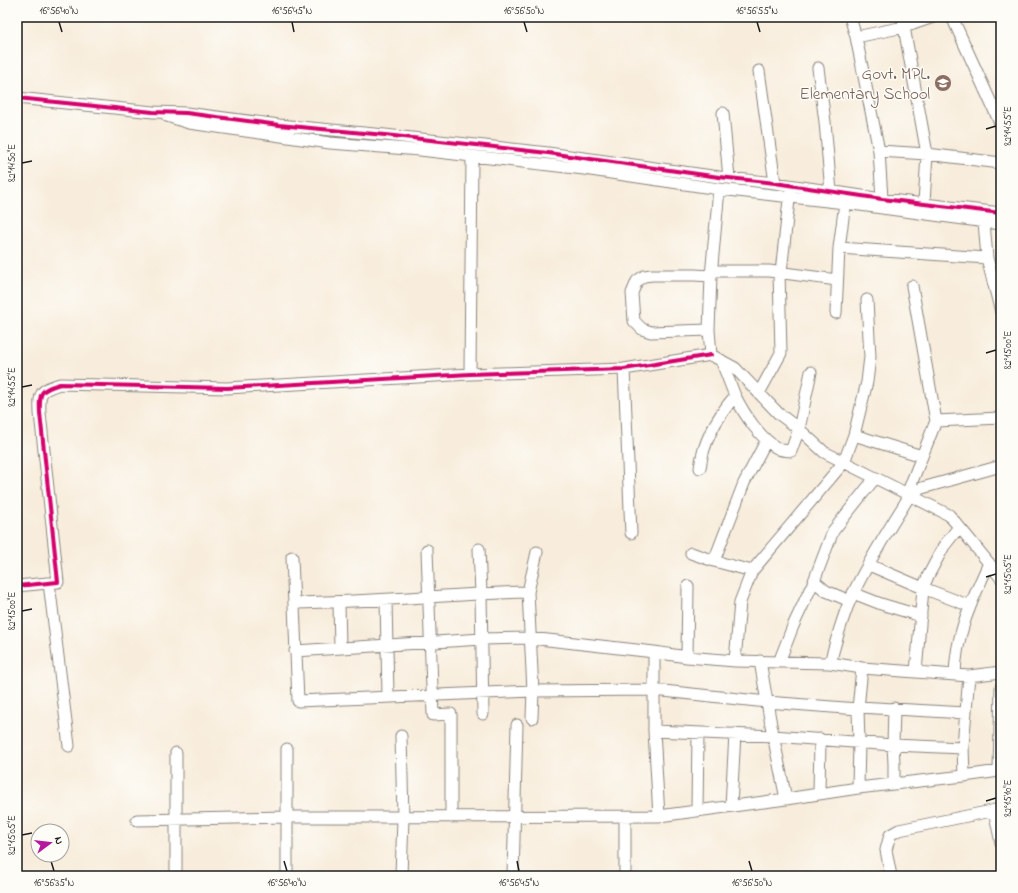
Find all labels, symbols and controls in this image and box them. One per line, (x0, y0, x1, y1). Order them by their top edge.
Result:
text: 16°56'40"N (40, 4, 79, 19)
text: 16°56'45"N (272, 4, 312, 19)
text: 16°56'50"N (504, 4, 545, 19)
text: 16°56'55"N (736, 4, 778, 19)
place label: Govt. MPL. Elementary School (800, 62, 931, 108)
school or university icon: Govt. MPL. Elementary School (933, 73, 953, 93)
text: 82°14'55"E (1001, 106, 1016, 146)
text: 82°14'50"E (5, 144, 20, 182)
text: 82°15'00"E (1001, 331, 1016, 369)
text: 82°14'55"E (5, 367, 20, 407)
text: 82°15'05"E (1001, 554, 1016, 594)
text: 82°15'00"E (5, 592, 20, 630)
text: 82°15'10"E (1001, 779, 1016, 817)
text: 82°15'05"E (5, 815, 20, 855)
north arrow (30, 823, 70, 863)
text: N (50, 835, 67, 846)
text: 16°56'35"N (34, 876, 74, 891)
text: 16°56'40"N (268, 876, 307, 891)
text: 16°56'45"N (499, 876, 539, 891)
text: 16°56'50"N (732, 876, 773, 891)

